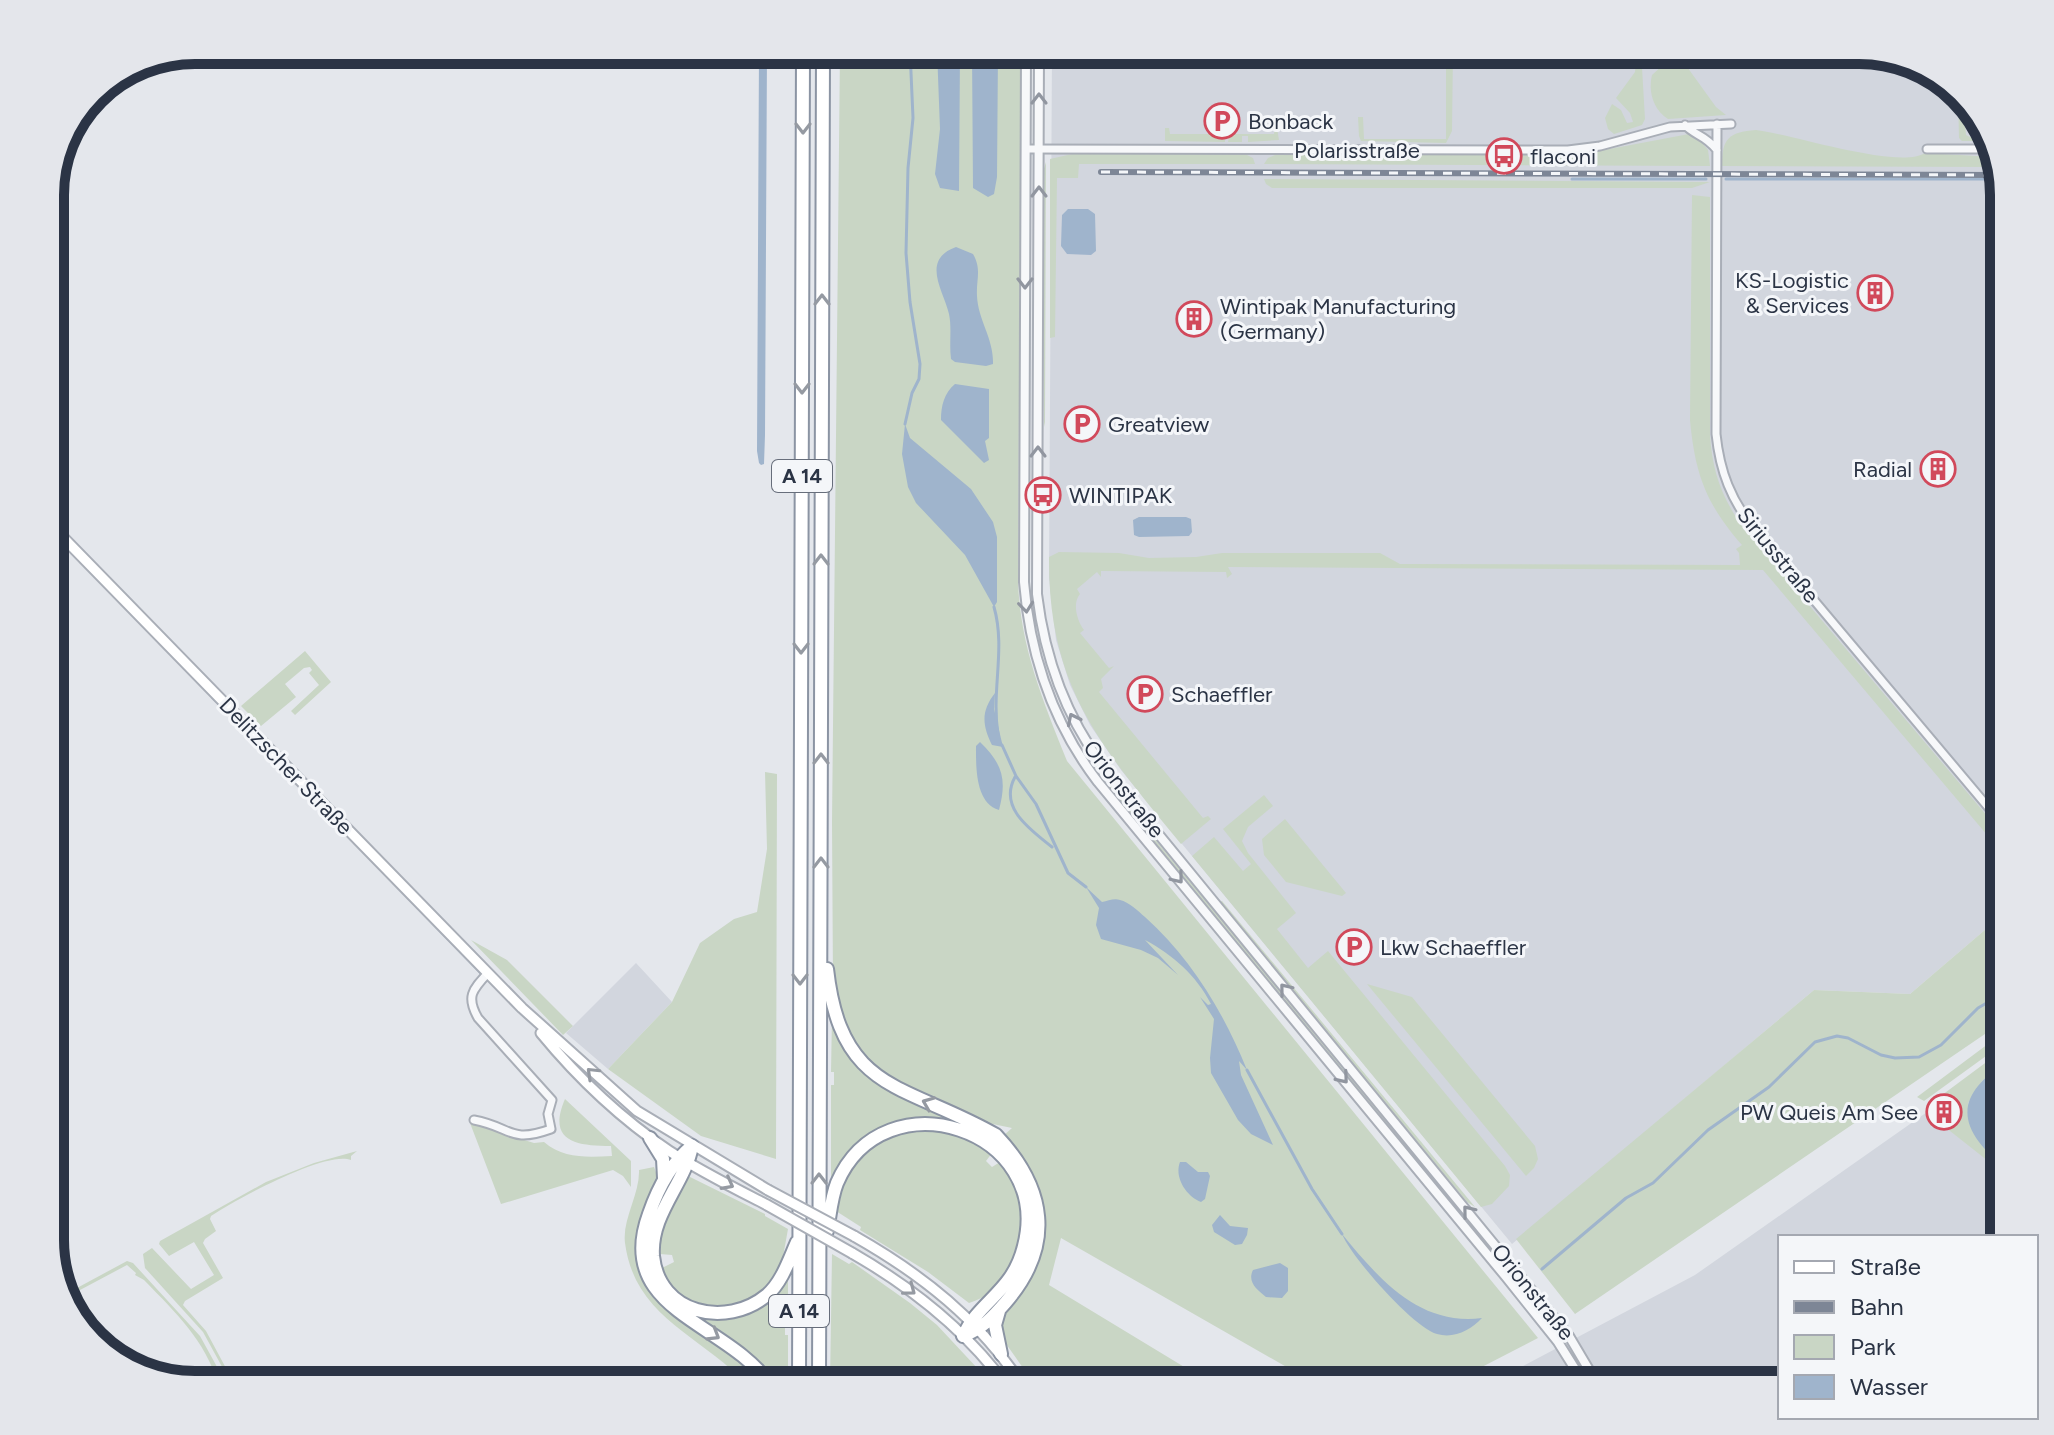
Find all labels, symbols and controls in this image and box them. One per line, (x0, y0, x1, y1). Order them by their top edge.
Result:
one-way arrow (1030, 92, 1048, 105)
parking icon: Bonback (1203, 102, 1241, 140)
place label: Bonback (1248, 108, 1333, 135)
one-way arrow (794, 122, 812, 135)
street label: Polarisstraße (1294, 137, 1420, 164)
bus stop icon: flaconi (1485, 137, 1523, 175)
place label: flaconi (1530, 143, 1596, 170)
one-way arrow (1030, 185, 1048, 198)
place label: KS-Logistic & Services (1735, 267, 1849, 319)
building icon: KS-Logistic & Services (1856, 274, 1894, 312)
one-way arrow (1016, 277, 1034, 290)
one-way arrow (813, 293, 831, 306)
place label: Wintipak Manufacturing (Germany) (1220, 293, 1456, 345)
building icon: Wintipak Manufacturing (Germany) (1175, 300, 1213, 338)
one-way arrow (793, 382, 811, 395)
parking icon: Greatview (1063, 405, 1101, 443)
place label: Greatview (1108, 411, 1210, 438)
one-way arrow (1029, 445, 1047, 458)
building icon: Radial (1919, 450, 1957, 488)
place label: Radial (1853, 456, 1912, 483)
road number: A 14 (772, 460, 832, 492)
bus stop icon: WINTIPAK (1024, 476, 1062, 514)
place label: WINTIPAK (1069, 482, 1173, 509)
street label: Siriusstraße (1731, 502, 1825, 608)
one-way arrow (812, 553, 830, 566)
one-way arrow (1018, 601, 1035, 614)
one-way arrow (792, 642, 810, 655)
parking icon: Schaeffler (1126, 675, 1164, 713)
place label: Schaeffler (1171, 681, 1273, 708)
street label: Delitzscher Straße (214, 692, 358, 840)
one-way arrow (1067, 712, 1082, 727)
street label: Orionstraße (1078, 735, 1170, 843)
one-way arrow (812, 752, 830, 765)
one-way arrow (812, 856, 830, 869)
one-way arrow (1168, 869, 1182, 884)
parking icon: Lkw Schaeffler (1335, 928, 1373, 966)
place label: Lkw Schaeffler (1380, 934, 1527, 961)
one-way arrow (791, 973, 809, 986)
one-way arrow (1280, 984, 1295, 998)
one-way arrow (587, 1068, 602, 1082)
one-way arrow (1333, 1069, 1348, 1084)
building icon: PW Queis Am See (1925, 1093, 1963, 1131)
one-way arrow (922, 1096, 936, 1113)
place label: PW Queis Am See (1740, 1099, 1918, 1126)
one-way arrow (810, 1172, 828, 1185)
one-way arrow (719, 1174, 734, 1190)
one-way arrow (1463, 1206, 1478, 1220)
legend (1778, 1235, 2038, 1419)
street label: Orionstraße (1486, 1238, 1580, 1346)
text: Straße (1850, 1252, 1921, 1281)
one-way arrow (901, 1281, 916, 1295)
text: Bahn (1850, 1292, 1904, 1321)
road number: A 14 (769, 1295, 829, 1327)
one-way arrow (705, 1325, 720, 1341)
text: Park (1850, 1332, 1896, 1361)
text: Wasser (1850, 1372, 1928, 1401)

